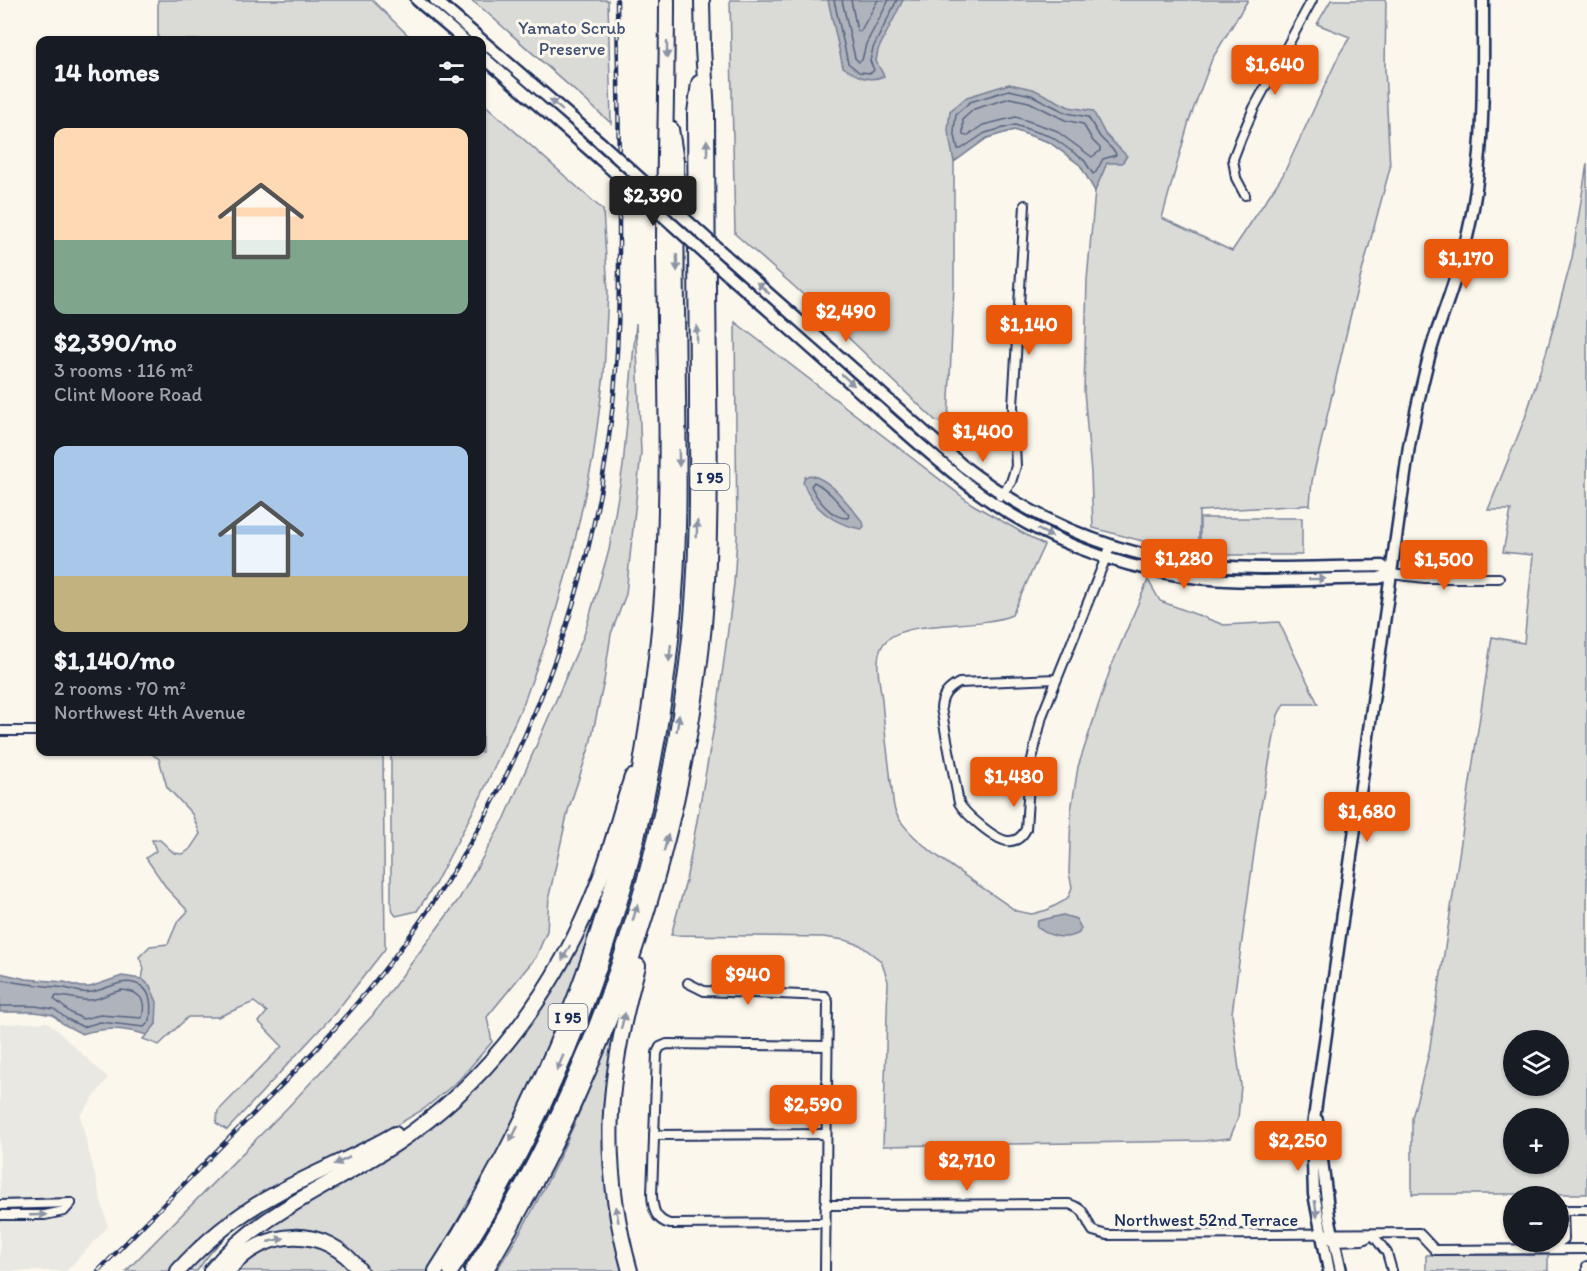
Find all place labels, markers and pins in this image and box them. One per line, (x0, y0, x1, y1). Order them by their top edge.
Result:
pin: $1,640 (1226, 45, 1324, 96)
pin: $2,390 (604, 176, 702, 227)
pin: $1,170 (1417, 239, 1515, 290)
pin: $2,490 (797, 292, 895, 343)
pin: $1,140 (980, 305, 1078, 356)
pin: $1,400 (934, 412, 1032, 463)
pin: $1,280 (1135, 539, 1233, 590)
pin: $1,500 (1395, 540, 1493, 591)
pin: $1,480 (965, 757, 1063, 808)
pin: $1,680 (1318, 792, 1416, 843)
pin: $940 (712, 955, 784, 1006)
pin: $2,590 (764, 1085, 862, 1136)
pin: $2,250 (1249, 1121, 1347, 1172)
pin: $2,710 (918, 1141, 1016, 1192)

